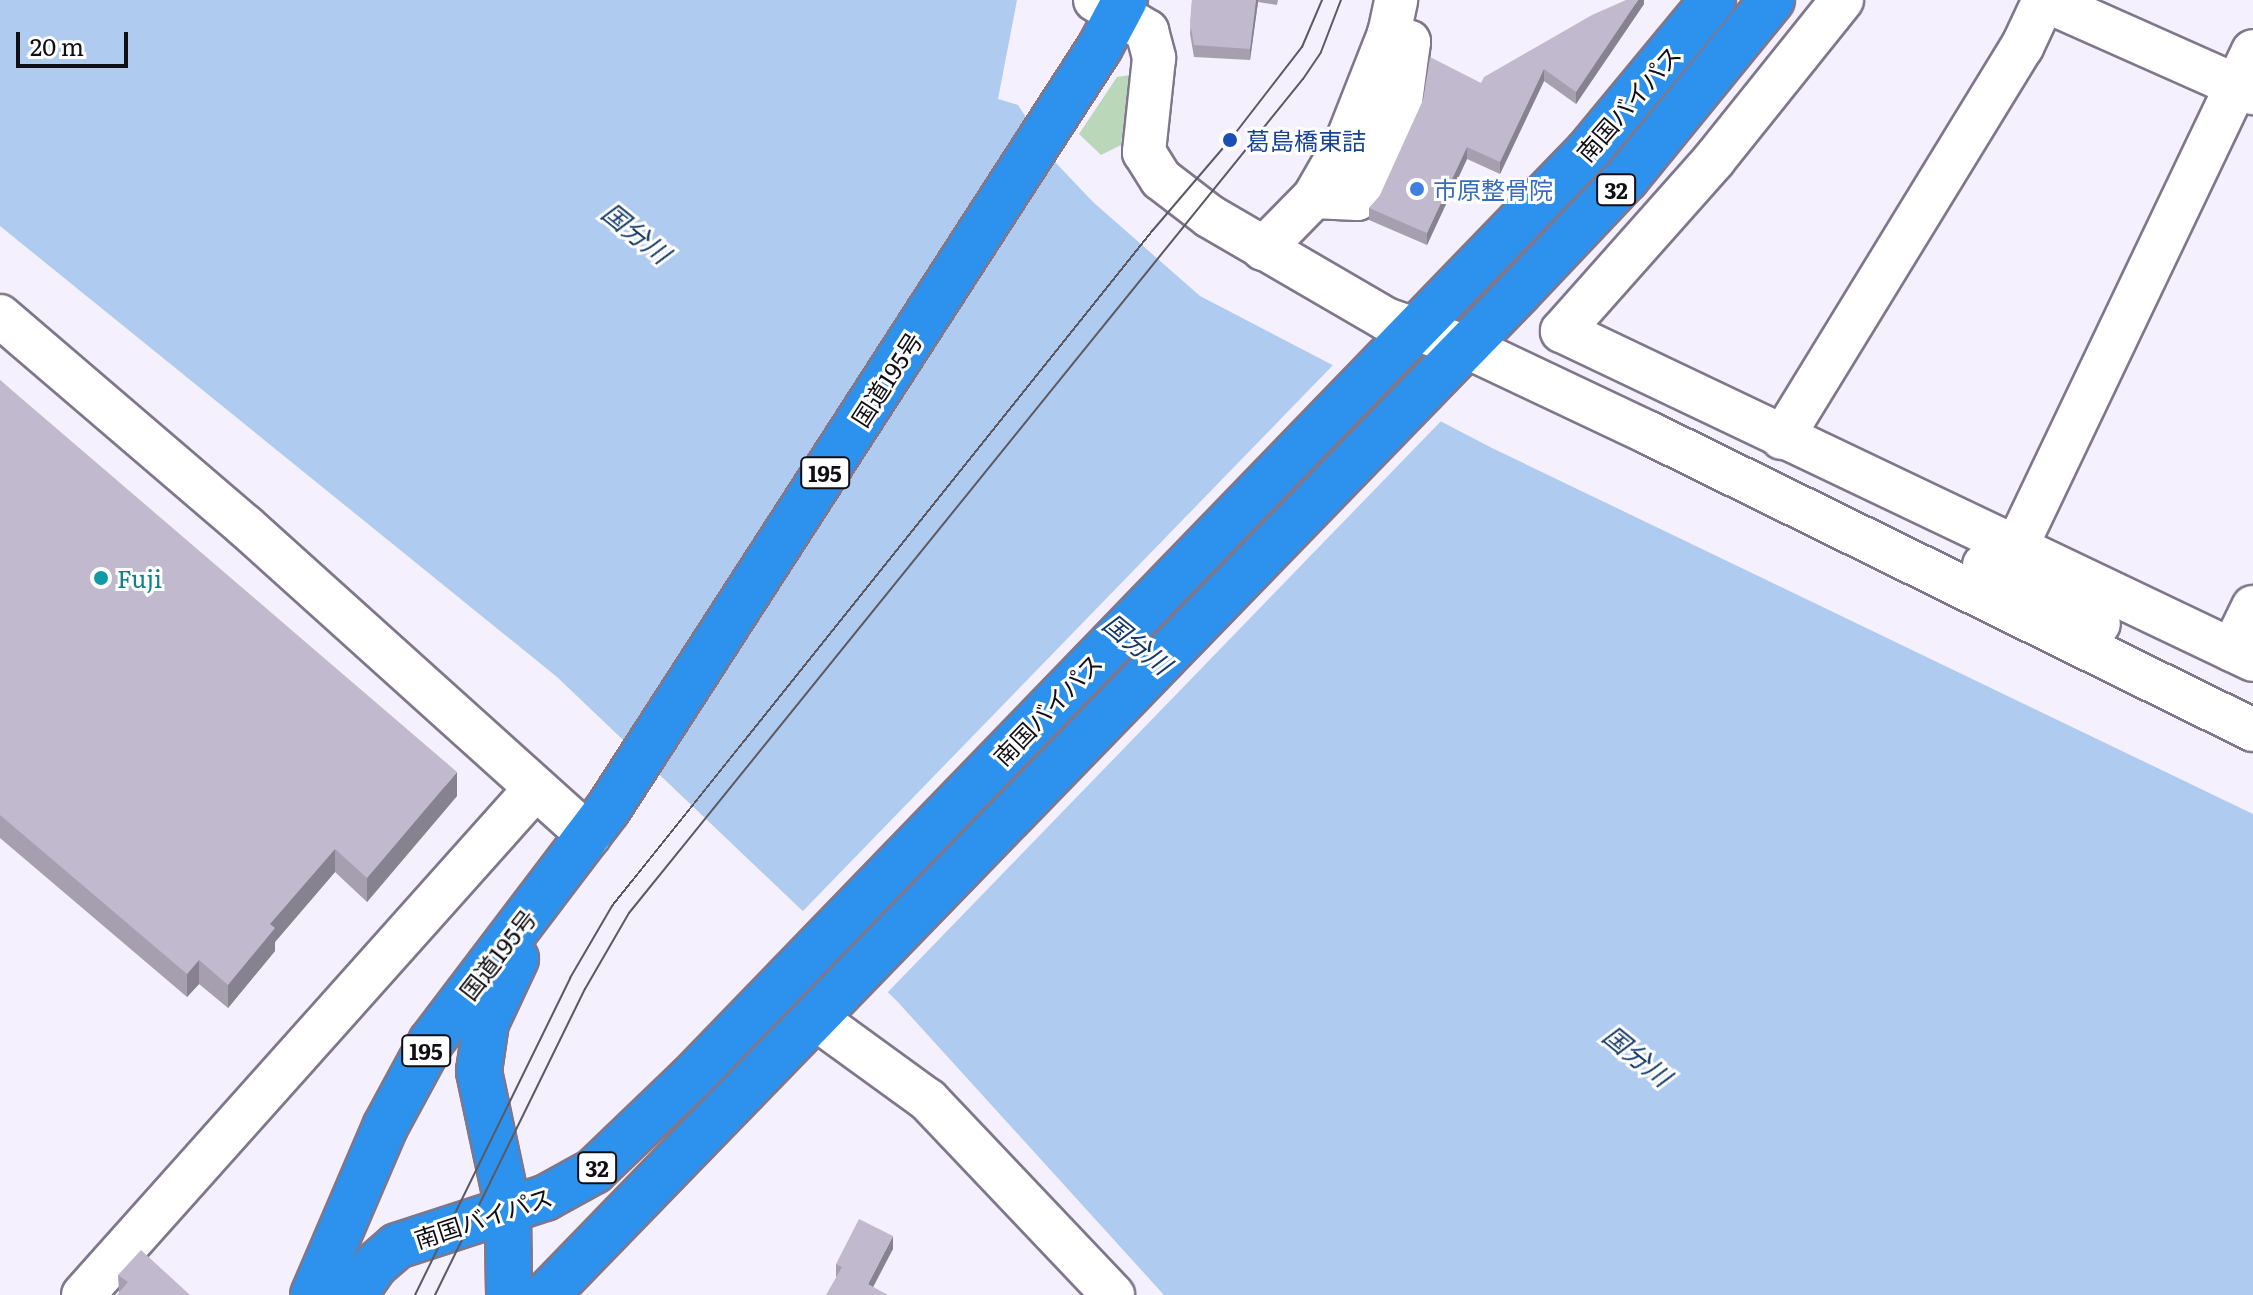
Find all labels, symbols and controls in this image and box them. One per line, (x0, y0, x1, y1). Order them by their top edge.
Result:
scale bar (20, 16, 132, 66)
text: 20 m (30, 28, 84, 63)
street label: 南国バイパス (1570, 39, 1686, 167)
place label: 葛島橋東詰 (1246, 126, 1366, 154)
marker: 葛島橋東詰 (1221, 131, 1239, 149)
road number: 32 (1596, 172, 1636, 208)
place label: 市原整骨院 (1433, 175, 1553, 203)
marker: 市原整骨院 (1408, 180, 1426, 198)
water label: 国分川 (597, 195, 677, 269)
street label: 国道195号 (845, 326, 927, 432)
road number: 195 (799, 455, 851, 491)
place label: Fuji (117, 564, 162, 592)
marker: Fuji (92, 569, 110, 587)
water label: 国分川 (1098, 606, 1178, 680)
street label: 南国バイパス (987, 647, 1107, 771)
street label: 国道195号 (453, 903, 541, 1005)
water label: 国分川 (1598, 1018, 1678, 1092)
road number: 195 (400, 1033, 452, 1069)
road number: 32 (577, 1150, 617, 1186)
street label: 南国バイパス (410, 1181, 556, 1253)

